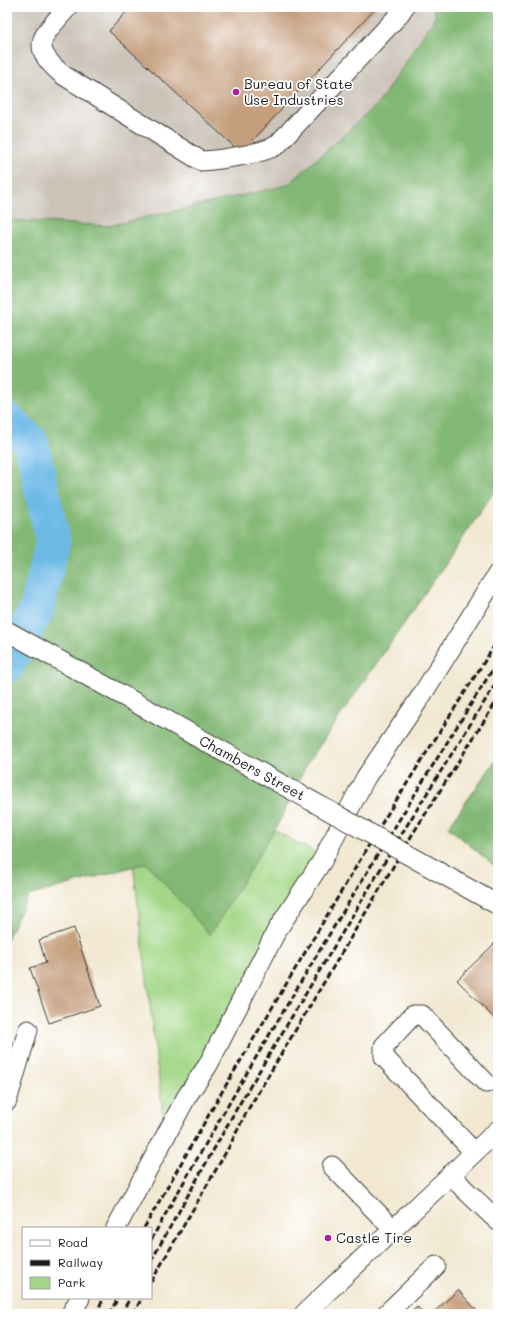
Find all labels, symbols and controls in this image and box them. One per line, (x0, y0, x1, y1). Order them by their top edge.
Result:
place label: Bureau of State Use Industries (244, 74, 353, 109)
marker: Bureau of State Use Industries (231, 87, 241, 97)
street label: Chambers Street (196, 731, 309, 805)
legend (22, 1227, 152, 1299)
place label: Castle Tire (336, 1228, 412, 1247)
marker: Castle Tire (323, 1233, 333, 1243)
text: Road (58, 1234, 88, 1250)
text: Railway (58, 1254, 103, 1270)
text: Park (58, 1274, 85, 1290)

